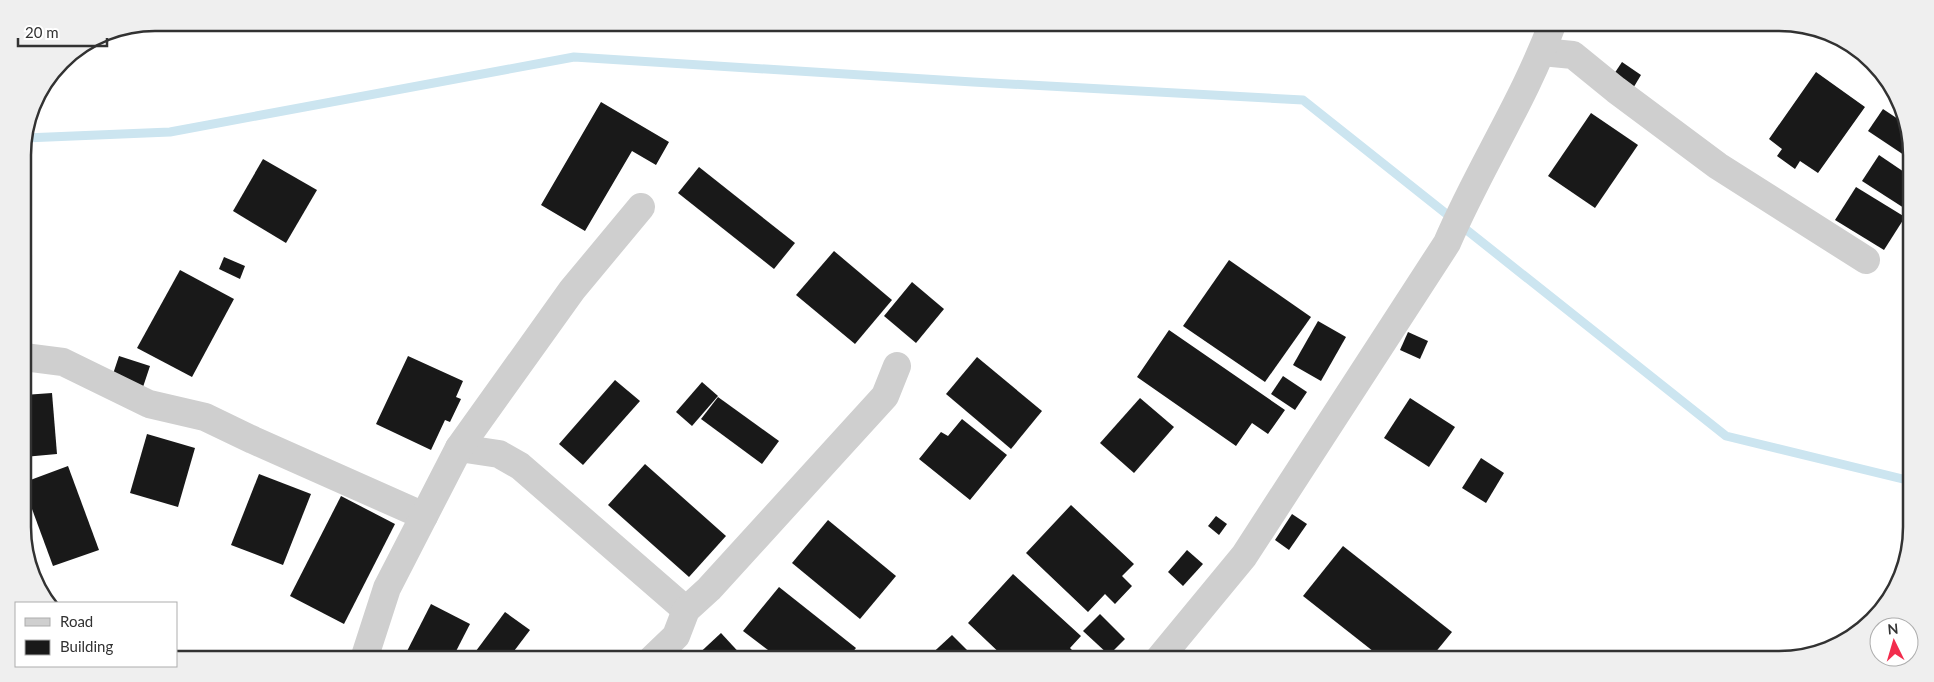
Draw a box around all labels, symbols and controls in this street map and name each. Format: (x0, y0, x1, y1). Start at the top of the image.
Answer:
scale bar (18, 15, 106, 47)
text: 20 m (25, 23, 59, 41)
legend (15, 602, 178, 667)
text: Road (60, 612, 93, 630)
north arrow (1869, 617, 1919, 667)
text: N (1887, 620, 1899, 637)
text: Building (60, 637, 113, 655)

